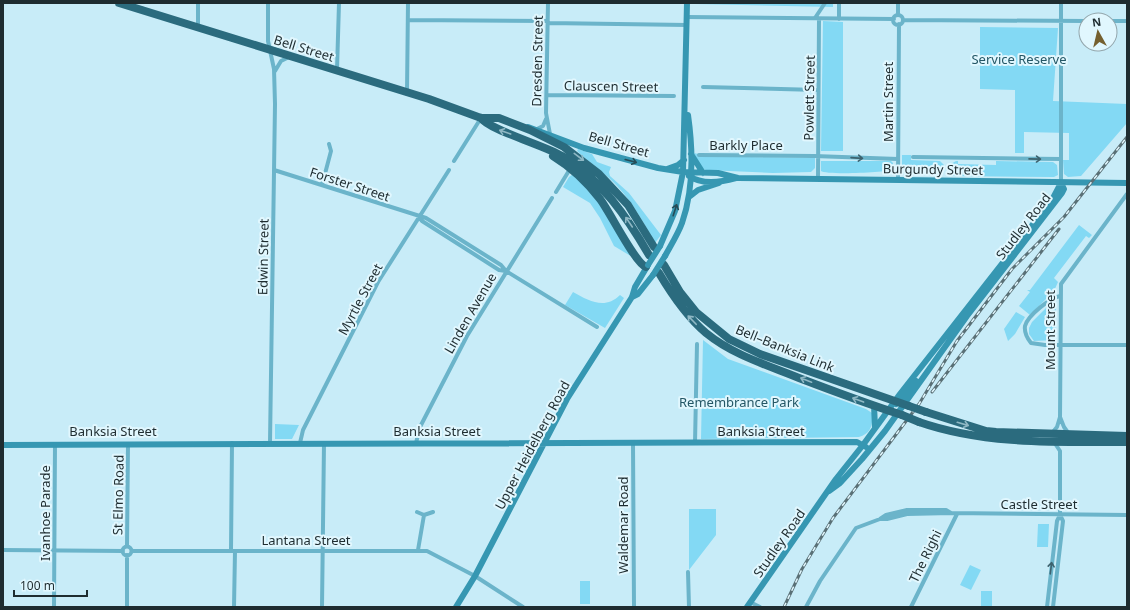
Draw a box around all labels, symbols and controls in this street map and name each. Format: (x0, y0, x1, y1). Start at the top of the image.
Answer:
north arrow (1078, 12, 1118, 52)
text: N (1091, 14, 1102, 30)
street label: Dresden Street (527, 15, 547, 107)
street label: Bell Street (272, 30, 337, 66)
park label: Service Reserve (971, 50, 1067, 68)
street label: Powlett Street (799, 55, 819, 141)
street label: Martin Street (879, 62, 897, 142)
street label: Clauscen Street (564, 76, 659, 96)
one-way arrow (499, 127, 511, 135)
street label: Bell Street (587, 127, 652, 161)
street label: Barkly Place (709, 136, 783, 154)
one-way arrow (573, 153, 584, 162)
one-way arrow (850, 154, 863, 162)
one-way arrow (1028, 155, 1041, 163)
one-way arrow (624, 157, 637, 165)
street label: Burgundy Street (883, 159, 983, 179)
street label: Forster Street (308, 163, 393, 206)
street label: Studley Road (991, 189, 1055, 263)
one-way arrow (671, 204, 679, 216)
one-way arrow (625, 217, 633, 228)
street label: Edwin Street (253, 218, 273, 295)
street label: Myrtle Street (334, 260, 387, 338)
street label: Linden Avenue (440, 269, 500, 357)
street label: Mount Street (1041, 290, 1059, 370)
one-way arrow (688, 315, 697, 325)
street label: Bell–Banksia Link (733, 320, 837, 376)
one-way arrow (800, 376, 812, 384)
street label: Upper Heidelberg Road (490, 377, 574, 513)
park label: Remembrance Park (679, 393, 799, 411)
one-way arrow (853, 395, 865, 403)
one-way arrow (956, 421, 969, 428)
street label: Banksia Street (69, 422, 157, 440)
street label: Banksia Street (393, 422, 481, 440)
street label: Banksia Street (717, 422, 805, 440)
street label: St Elmo Road (108, 455, 128, 535)
street label: Ivanhoe Parade (36, 465, 54, 561)
street label: Waldemar Road (614, 476, 632, 574)
street label: Castle Street (1001, 495, 1078, 513)
street label: Studley Road (749, 505, 809, 581)
street label: The Righi (904, 527, 946, 585)
street label: Lantana Street (261, 531, 351, 549)
one-way arrow (1047, 562, 1055, 575)
scale bar (14, 572, 87, 598)
text: 100 m (20, 577, 55, 594)

